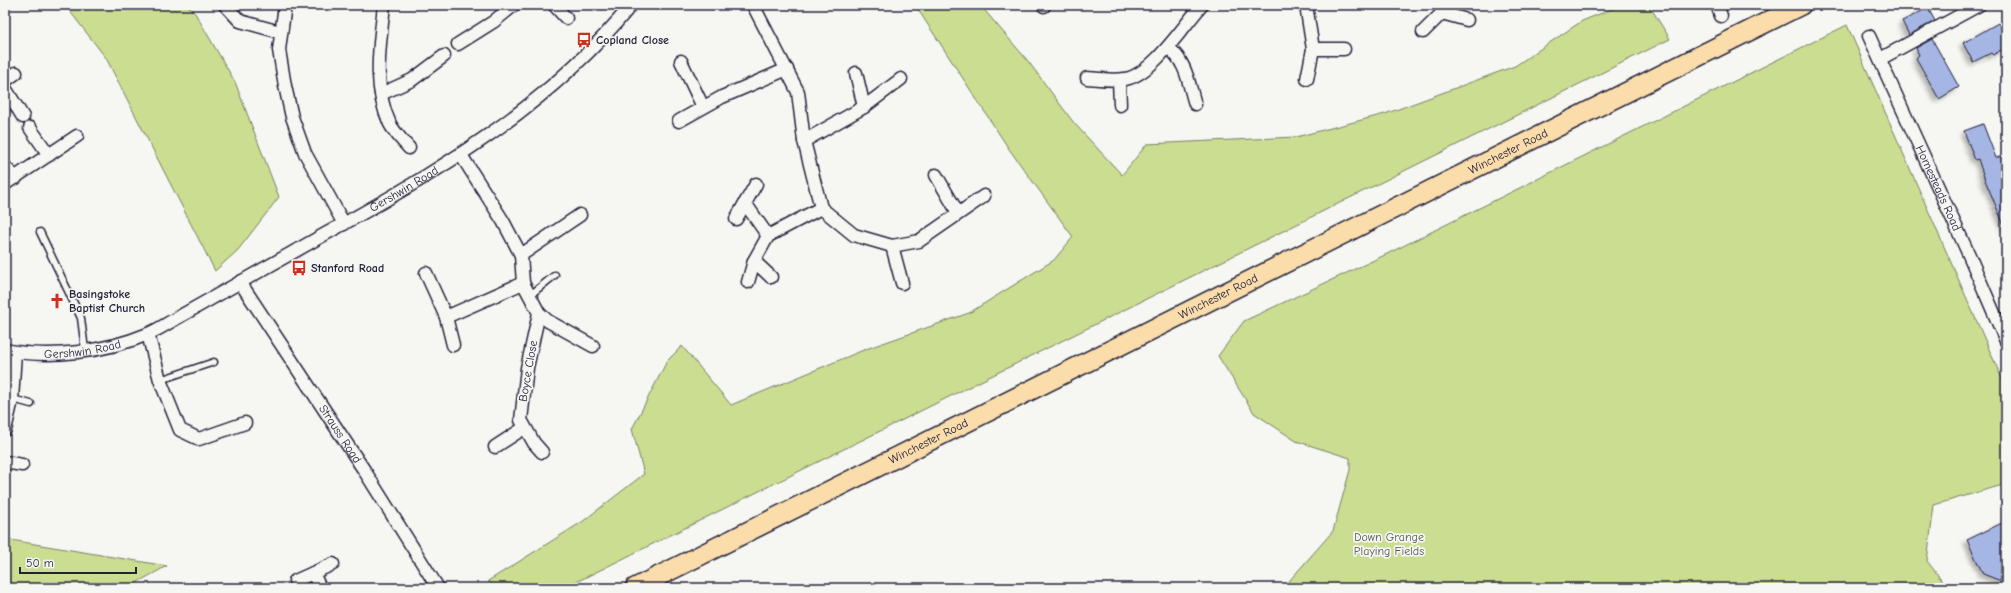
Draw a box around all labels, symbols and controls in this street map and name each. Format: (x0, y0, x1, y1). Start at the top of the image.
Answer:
bus stop icon: Copland Close (575, 31, 593, 49)
place label: Copland Close (596, 33, 669, 47)
street label: Winchester Road (1466, 126, 1550, 177)
street label: Homesteads Road (1913, 143, 1964, 233)
street label: Gershwin Road (367, 163, 441, 215)
bus stop icon: Stanford Road (290, 259, 308, 277)
place label: Stanford Road (311, 261, 384, 275)
street label: Winchester Road (1176, 271, 1260, 322)
place label: Basingstoke Baptist Church (69, 287, 145, 315)
church icon: Basingstoke Baptist Church (48, 292, 66, 310)
street label: Gershwin Road (44, 337, 122, 361)
street label: Boyce Close (516, 339, 540, 403)
street label: Strauss Road (316, 402, 364, 466)
street label: Winchester Road (886, 416, 970, 467)
park label: Down Grange Playing Fields (1354, 530, 1424, 558)
scale bar (20, 549, 136, 575)
text: 50 m (26, 556, 54, 570)

